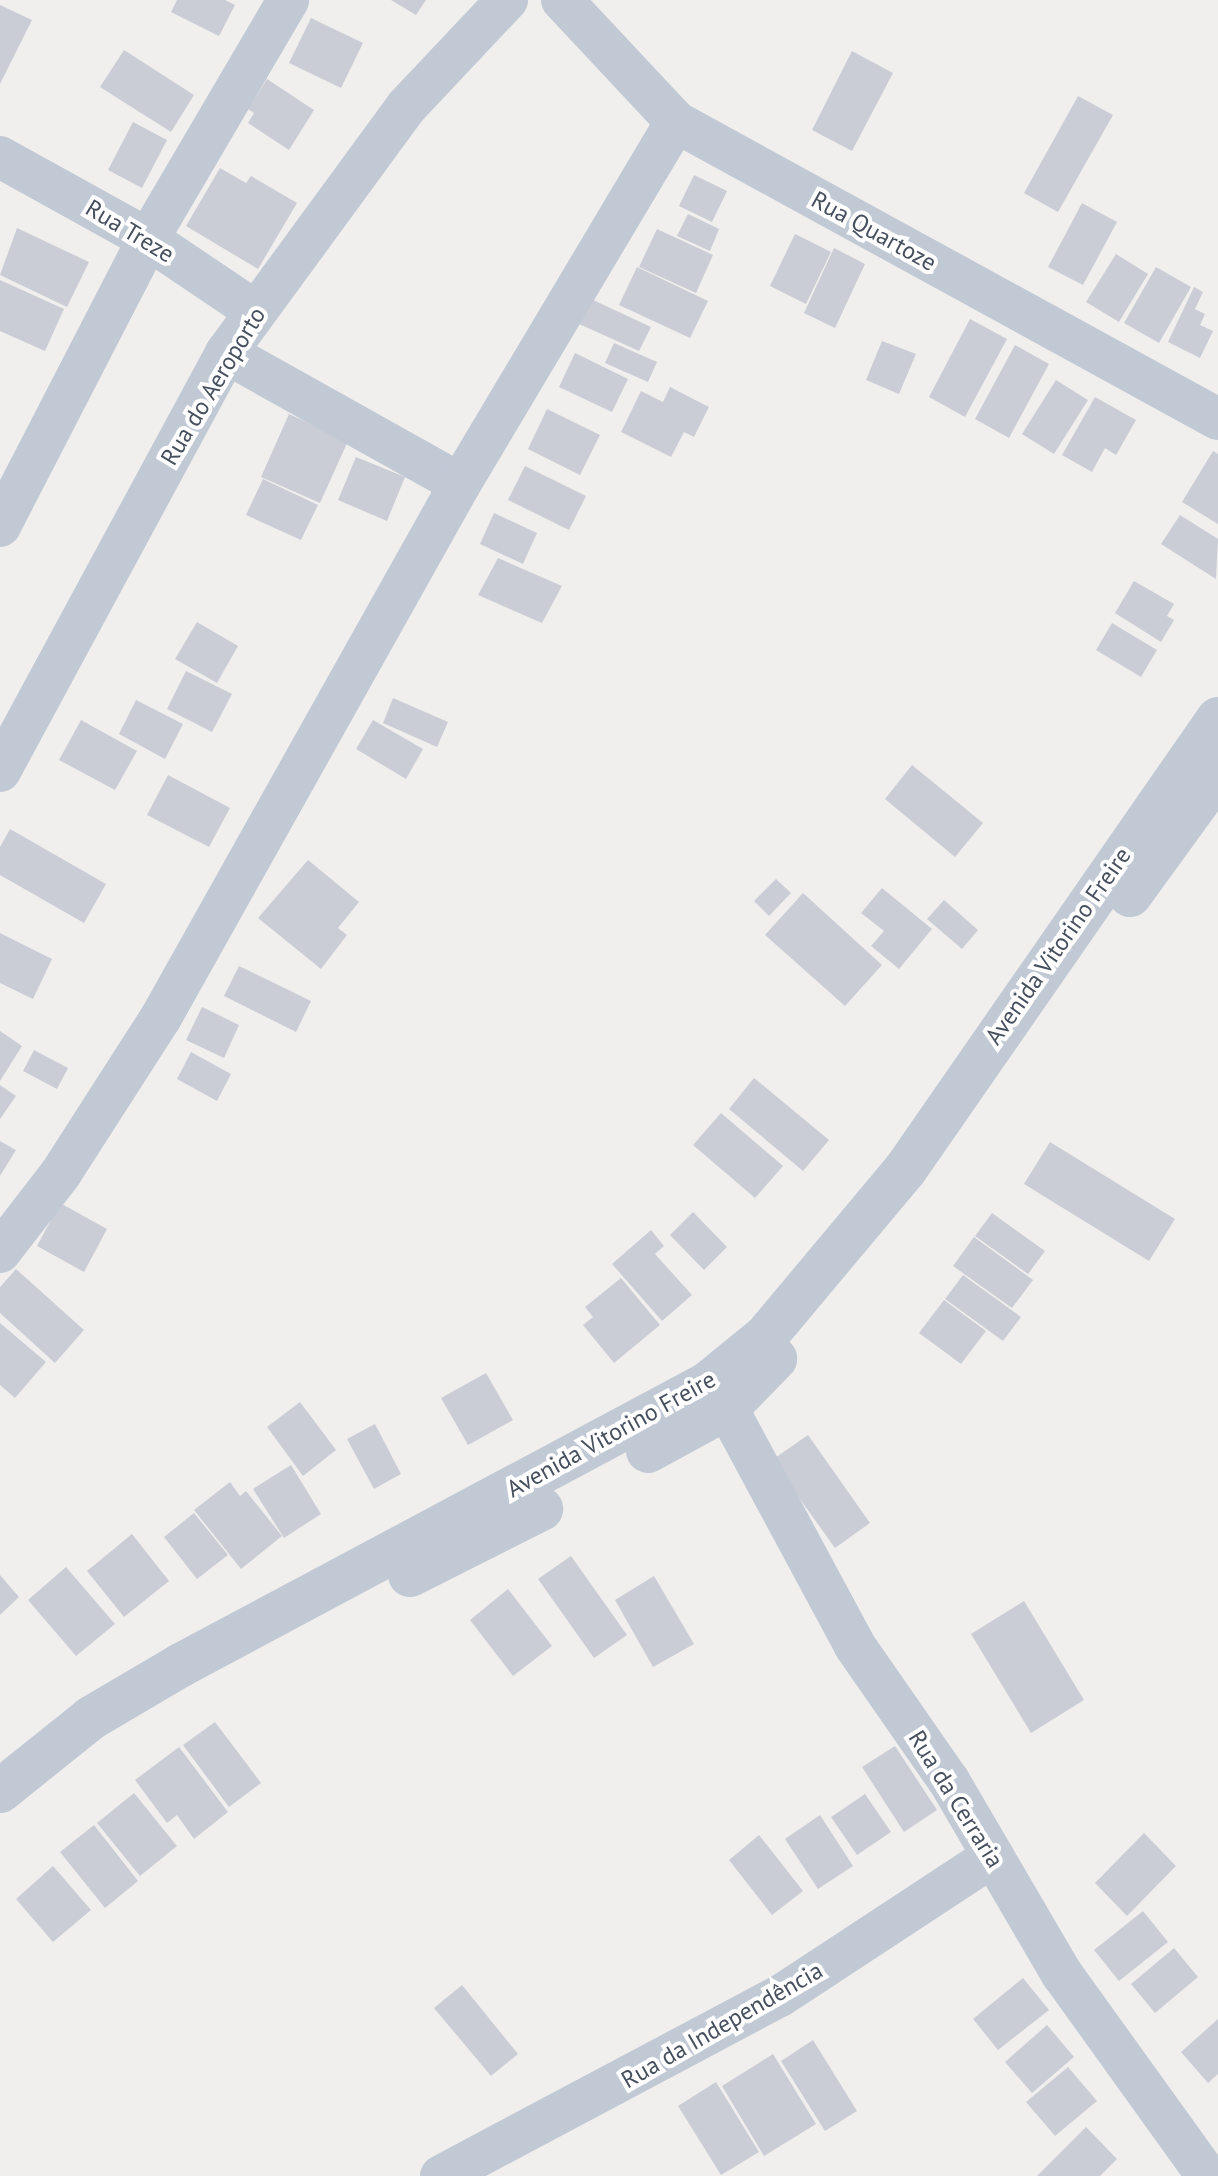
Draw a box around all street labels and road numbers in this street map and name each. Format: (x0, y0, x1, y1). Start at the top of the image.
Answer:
street label: Rua Quartoze (807, 185, 941, 277)
street label: Rua Treze (80, 193, 180, 269)
street label: Rua do Aeroporto (154, 301, 272, 471)
street label: Avenida Vitorino Freire (979, 842, 1137, 1050)
street label: Avenida Vitorino Freire (501, 1364, 721, 1504)
street label: Rua da Cerraria (902, 1725, 1010, 1873)
street label: Rua da Independência (616, 1956, 828, 2094)

